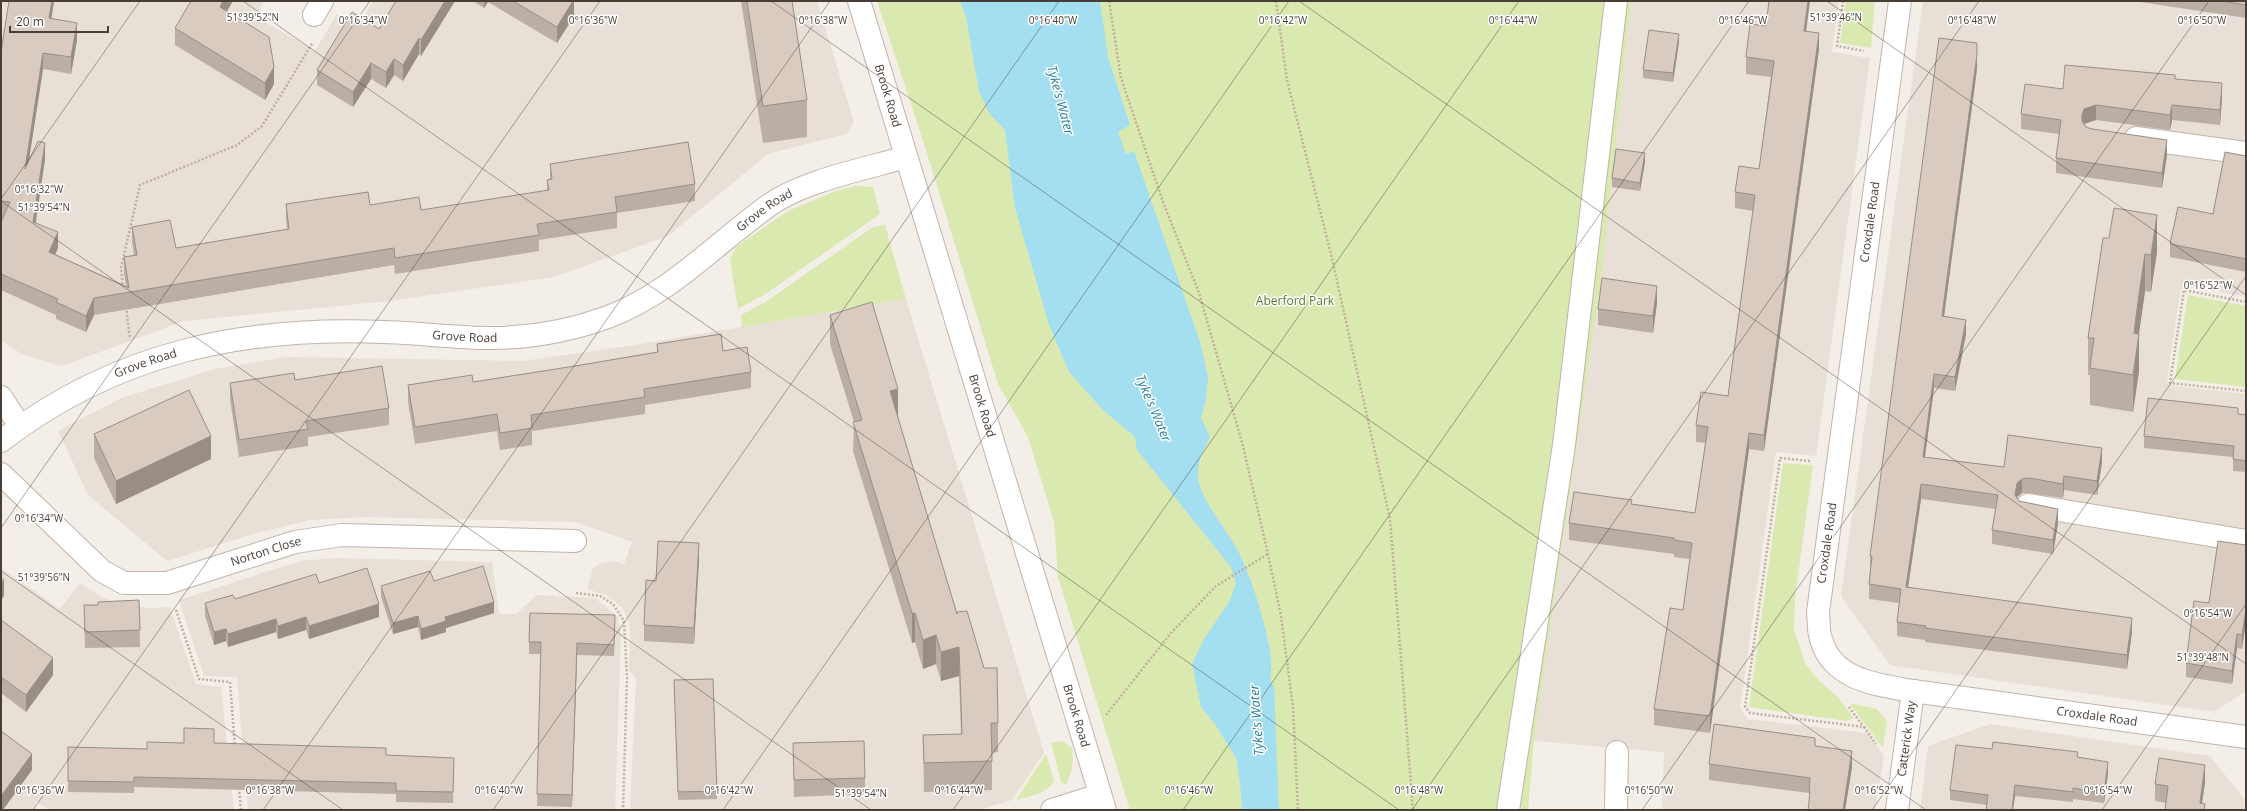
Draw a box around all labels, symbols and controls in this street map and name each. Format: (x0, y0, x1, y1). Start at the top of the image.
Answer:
scale bar (10, 8, 108, 34)
text: 51°39'52"N (227, 10, 279, 24)
text: 51°39'46"N (1810, 10, 1862, 24)
text: 20 m (16, 13, 44, 30)
text: 0°16'34"W (339, 13, 388, 27)
text: 0°16'36"W (569, 13, 618, 27)
text: 0°16'38"W (799, 13, 848, 27)
text: 0°16'40"W (1029, 13, 1078, 27)
text: 0°16'42"W (1259, 13, 1308, 27)
text: 0°16'44"W (1489, 13, 1538, 27)
text: 0°16'46"W (1719, 13, 1768, 27)
text: 0°16'48"W (1948, 13, 1997, 27)
text: 0°16'50"W (2178, 13, 2227, 27)
street label: Brook Road (871, 62, 906, 129)
water label: Tyke's Water (1043, 63, 1079, 138)
street label: Croxdale Road (1855, 180, 1884, 263)
text: 0°16'32"W (15, 182, 64, 196)
street label: Grove Road (732, 184, 795, 235)
text: 51°39'54"N (18, 200, 70, 214)
text: 0°16'52"W (2184, 278, 2233, 292)
park label: Aberford Park (1256, 292, 1335, 309)
street label: Grove Road (432, 326, 497, 346)
street label: Grove Road (111, 344, 179, 382)
street label: Brook Road (965, 372, 1000, 439)
water label: Tyke's Water (1132, 372, 1177, 445)
street label: Croxdale Road (1812, 501, 1841, 584)
text: 0°16'34"W (15, 511, 64, 525)
street label: Norton Close (228, 532, 303, 570)
text: 51°39'56"N (18, 570, 70, 584)
text: 0°16'54"W (2184, 606, 2233, 620)
text: 51°39'48"N (2177, 650, 2229, 664)
street label: Brook Road (1059, 682, 1094, 749)
water label: Tyke's Water (1244, 683, 1267, 756)
street label: Catterick Way (1893, 699, 1920, 778)
street label: Croxdale Road (2055, 702, 2139, 730)
text: 0°16'36"W (16, 783, 65, 797)
text: 0°16'38"W (246, 783, 295, 797)
text: 0°16'40"W (475, 783, 524, 797)
text: 0°16'42"W (705, 783, 754, 797)
text: 0°16'44"W (935, 783, 984, 797)
text: 0°16'46"W (1165, 783, 1214, 797)
text: 0°16'48"W (1395, 783, 1444, 797)
text: 0°16'50"W (1625, 783, 1674, 797)
text: 0°16'52"W (1855, 783, 1904, 797)
text: 0°16'54"W (2084, 783, 2133, 797)
text: 51°39'54"N (835, 786, 887, 800)

